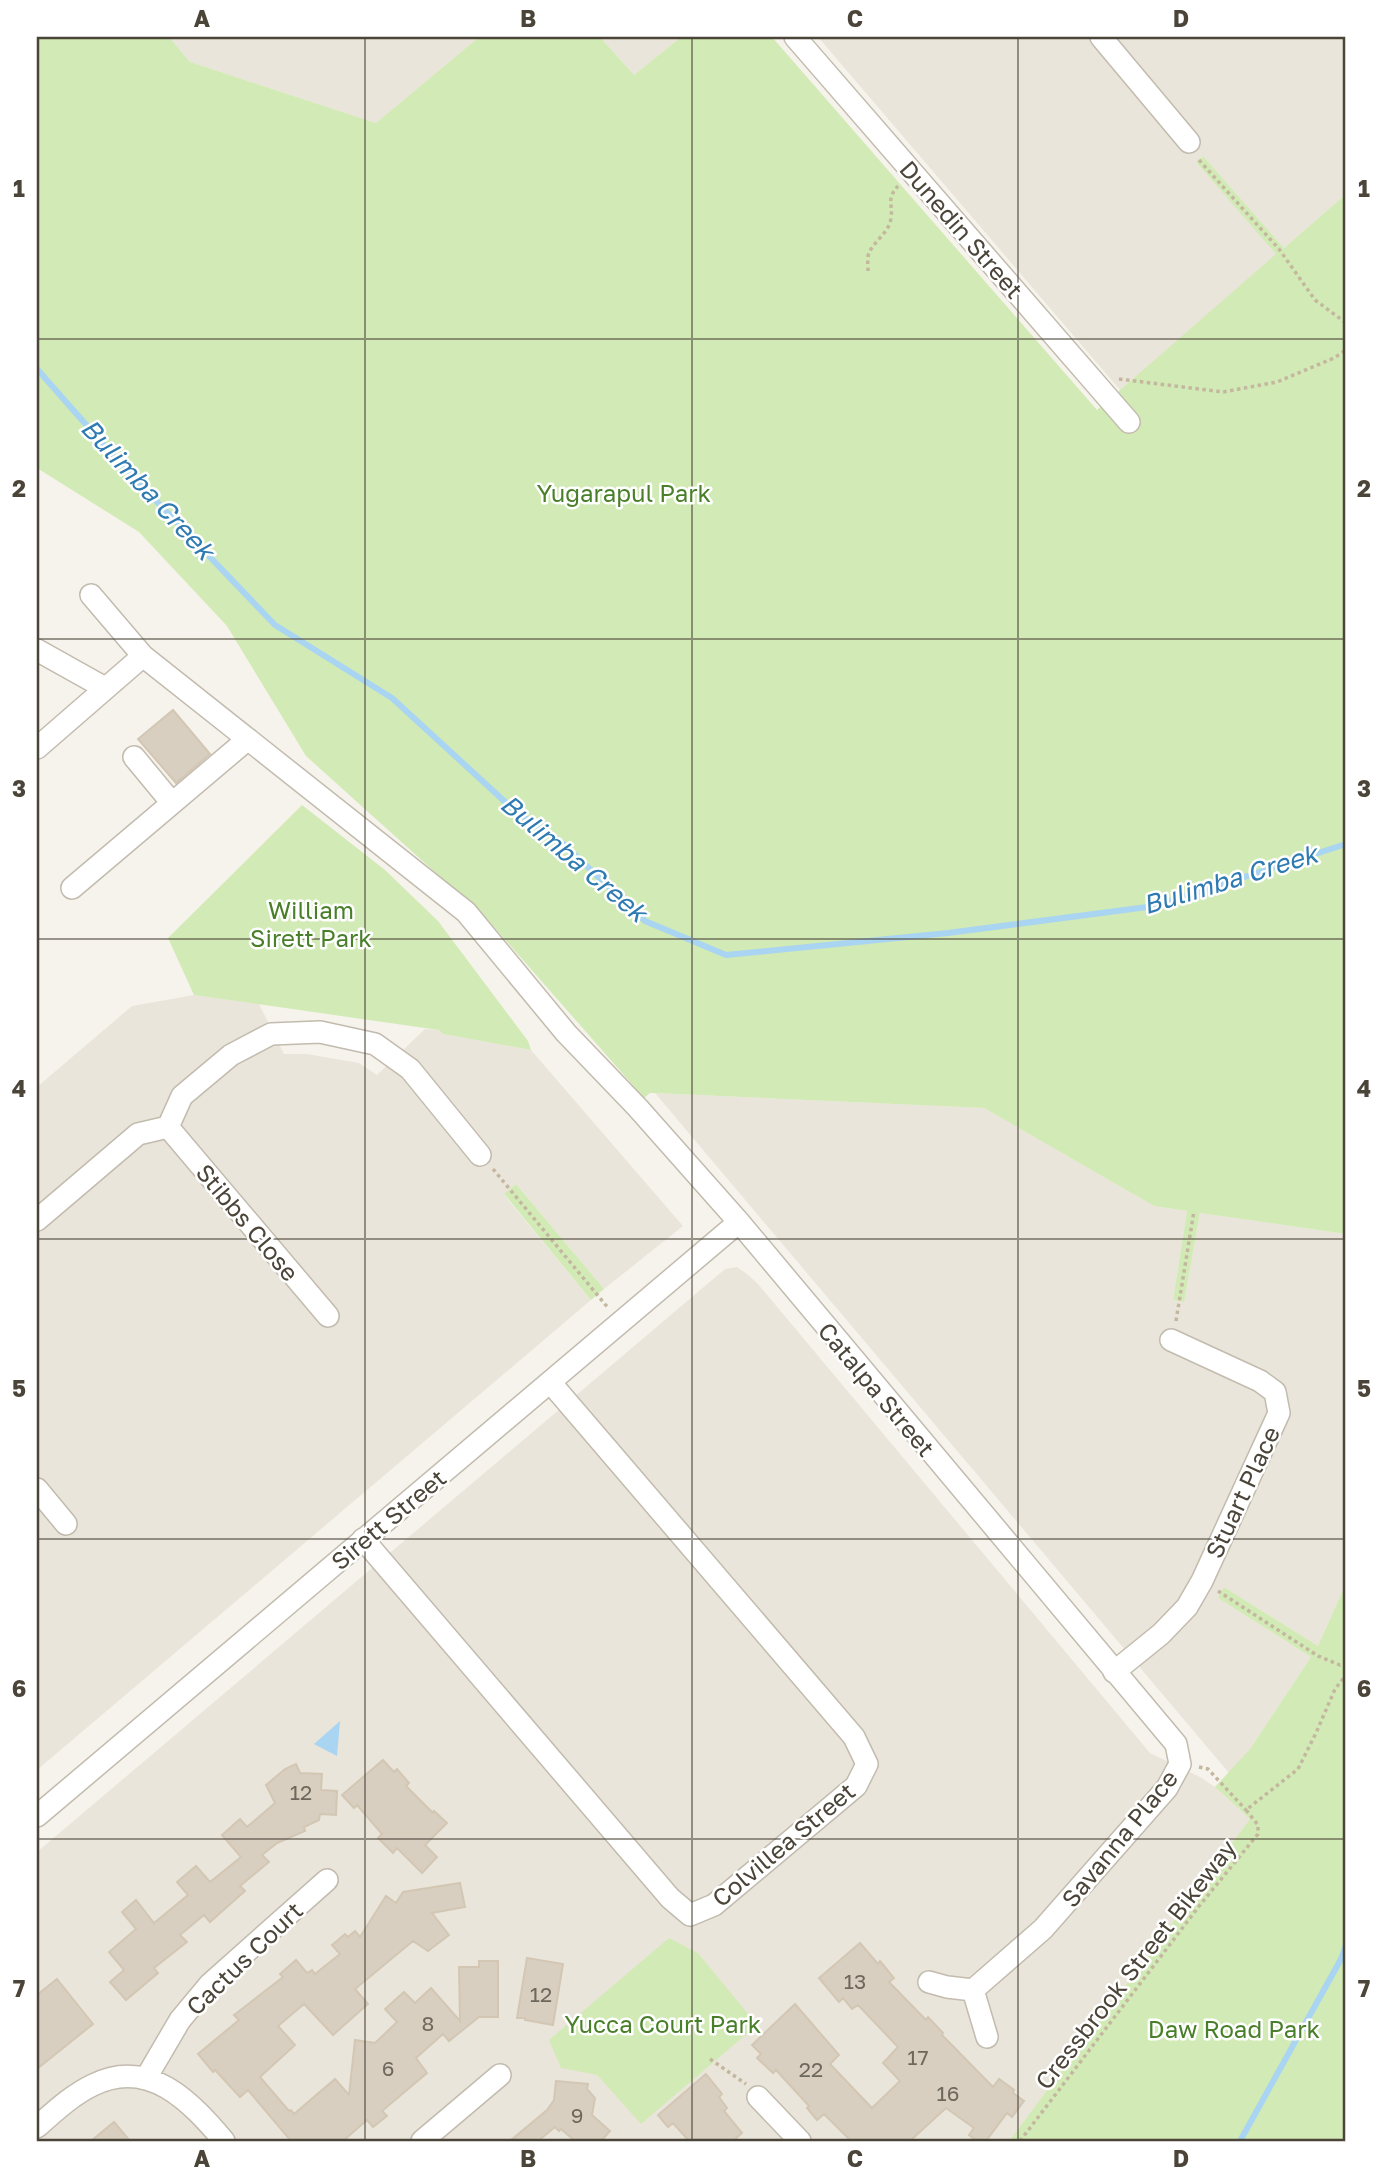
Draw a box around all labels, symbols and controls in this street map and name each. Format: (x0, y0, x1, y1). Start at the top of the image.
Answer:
text: A (194, 4, 211, 32)
text: B (520, 4, 536, 32)
text: C (847, 4, 863, 32)
text: D (1173, 4, 1189, 32)
street label: Dunedin Street (894, 154, 1030, 304)
text: 1 (13, 174, 25, 202)
text: 1 (1358, 174, 1370, 202)
water label: Bulimba Creek (75, 412, 223, 567)
text: 2 (12, 474, 26, 502)
text: 2 (1357, 474, 1371, 502)
park label: Yugarapul Park (537, 478, 711, 507)
text: 3 (12, 774, 26, 802)
text: 3 (1357, 774, 1371, 802)
water label: Bulimba Creek (495, 788, 655, 930)
water label: Bulimba Creek (1139, 837, 1323, 920)
park label: William Sirett Park (250, 895, 372, 952)
text: 4 (12, 1074, 26, 1102)
text: 4 (1357, 1074, 1371, 1102)
street label: Stibbs Close (191, 1158, 305, 1286)
street label: Catalpa Street (813, 1316, 941, 1462)
text: 5 (12, 1374, 26, 1402)
text: 5 (1357, 1374, 1371, 1402)
street label: Stuart Place (1199, 1422, 1285, 1562)
street label: Sirett Street (325, 1463, 451, 1575)
text: 6 (12, 1674, 26, 1702)
text: 6 (1357, 1674, 1371, 1702)
street label: Savanna Place (1055, 1764, 1183, 1912)
street label: Colvillea Street (706, 1776, 860, 1912)
house number: 12 (290, 1779, 312, 1805)
street label: Cressbrook Street Bikeway (1029, 1833, 1241, 2095)
street label: Cactus Court (180, 1895, 308, 2021)
house number: 13 (844, 1968, 866, 1994)
text: 7 (13, 1974, 25, 2002)
text: 7 (1358, 1974, 1370, 2002)
house number: 12 (530, 1981, 552, 2007)
park label: Yucca Court Park (565, 2009, 761, 2038)
house number: 8 (422, 2010, 434, 2036)
park label: Daw Road Park (1148, 2014, 1320, 2043)
house number: 17 (907, 2044, 929, 2070)
house number: 6 (382, 2055, 394, 2081)
house number: 22 (799, 2056, 823, 2082)
house number: 16 (937, 2080, 959, 2106)
house number: 9 (571, 2102, 583, 2128)
text: A (194, 2144, 211, 2172)
text: B (520, 2144, 536, 2172)
text: C (847, 2144, 863, 2172)
text: D (1173, 2144, 1189, 2172)

